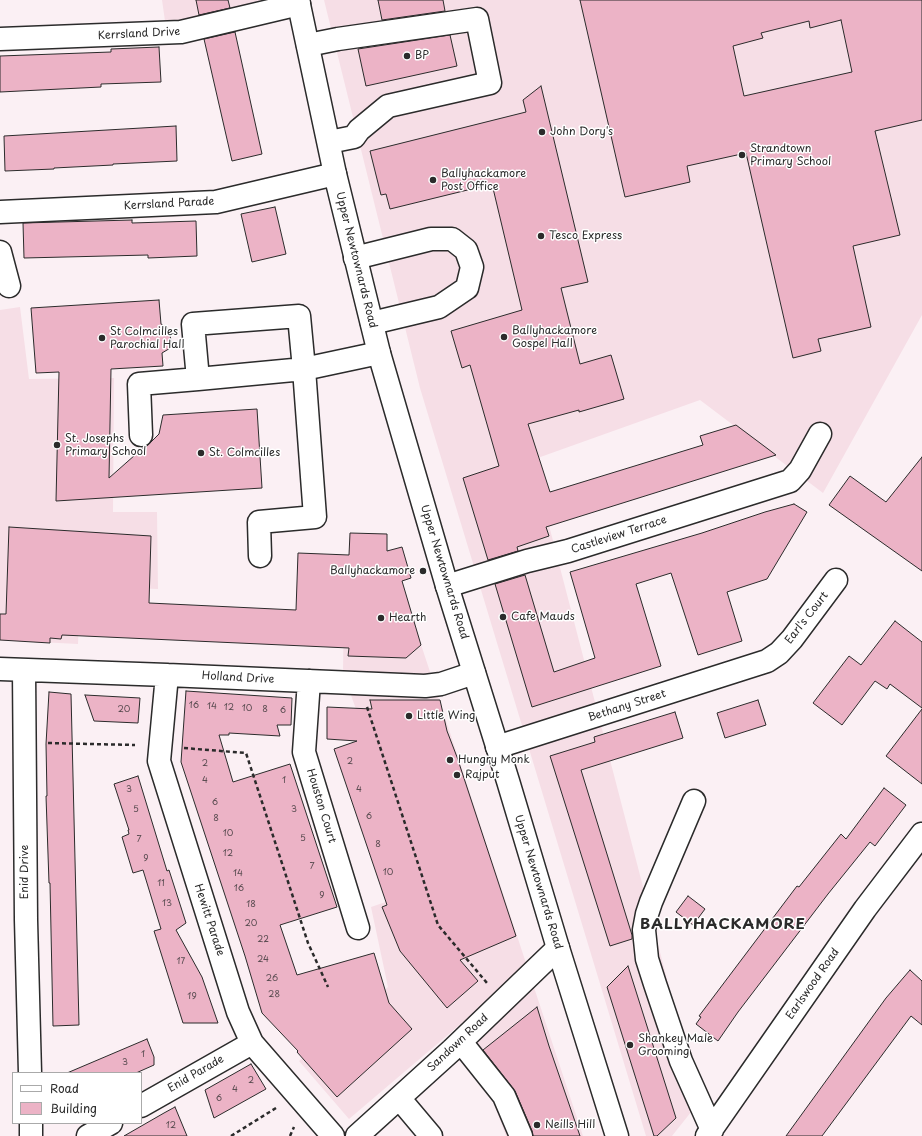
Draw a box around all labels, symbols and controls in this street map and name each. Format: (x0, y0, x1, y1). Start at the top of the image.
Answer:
street label: Kerrsland Drive (98, 25, 180, 43)
place label: BP (415, 49, 429, 63)
marker: BP (402, 51, 412, 61)
place label: John Dory's (550, 125, 613, 139)
marker: John Dory's (537, 127, 547, 137)
place label: Strandtown Primary School (750, 142, 831, 168)
marker: Strandtown Primary School (737, 150, 747, 160)
place label: Ballyhackamore Post Office (441, 167, 526, 193)
marker: Ballyhackamore Post Office (428, 175, 438, 185)
street label: Upper Newtownards Road (333, 191, 379, 329)
street label: Kerrsland Parade (124, 195, 214, 213)
place label: Tesco Express (549, 229, 622, 243)
marker: Tesco Express (536, 231, 546, 241)
place label: Ballyhackamore Gospel Hall (512, 324, 597, 350)
place label: St Colmcilles Parochial Hall (110, 325, 184, 351)
marker: Ballyhackamore Gospel Hall (499, 332, 509, 342)
marker: St Colmcilles Parochial Hall (97, 333, 107, 343)
place label: St. Josephs Primary School (65, 432, 146, 458)
marker: St. Josephs Primary School (52, 440, 62, 450)
place label: St. Colmcilles (209, 446, 280, 460)
marker: St. Colmcilles (196, 448, 206, 458)
street label: Upper Newtownards Road (417, 503, 471, 641)
street label: Castleview Terrace (570, 513, 668, 557)
place label: Ballyhackamore (330, 564, 415, 578)
marker: Ballyhackamore (418, 566, 428, 576)
street label: Earl's Court (783, 589, 831, 647)
place label: Cafe Mauds (511, 610, 575, 624)
place label: Hearth (389, 611, 427, 625)
marker: Cafe Mauds (498, 612, 508, 622)
marker: Hearth (376, 613, 386, 623)
street label: Holland Drive (201, 670, 275, 686)
street label: Bethany Street (586, 687, 668, 725)
house number: 16 (189, 701, 199, 711)
house number: 14 (207, 702, 217, 712)
house number: 12 (224, 703, 234, 713)
house number: 10 (242, 704, 252, 714)
house number: 20 (118, 705, 130, 715)
house number: 8 (262, 705, 268, 715)
house number: 6 (280, 706, 286, 716)
place label: Little Wing (417, 709, 475, 723)
marker: Little Wing (404, 711, 414, 721)
place label: Hungry Monk (458, 753, 530, 767)
marker: Hungry Monk (445, 755, 455, 765)
house number: 2 (347, 757, 353, 767)
house number: 2 (202, 759, 208, 769)
street label: Houston Court (303, 767, 339, 845)
place label: Rajput (465, 768, 499, 782)
marker: Rajput (452, 770, 462, 780)
house number: 4 (202, 776, 208, 786)
house number: 1 (282, 776, 286, 786)
house number: 3 (126, 785, 132, 795)
house number: 4 (356, 785, 362, 795)
house number: 6 (212, 798, 218, 808)
house number: 5 (133, 805, 139, 815)
house number: 3 (291, 805, 297, 815)
house number: 6 (366, 812, 372, 822)
street label: Upper Newtownards Road (511, 813, 565, 951)
house number: 8 (213, 814, 219, 824)
house number: 10 (223, 829, 233, 839)
house number: 5 (300, 834, 306, 844)
house number: 7 (136, 835, 142, 845)
house number: 8 (375, 840, 381, 850)
street label: Enid Drive (18, 845, 32, 899)
house number: 12 (223, 849, 233, 859)
house number: 9 (143, 854, 149, 864)
house number: 7 (309, 862, 315, 872)
house number: 10 (383, 868, 393, 878)
house number: 14 (233, 869, 243, 879)
house number: 11 (157, 879, 165, 889)
street label: Hewitt Parade (191, 882, 227, 958)
house number: 16 (234, 884, 244, 894)
house number: 9 (319, 891, 325, 901)
house number: 13 (162, 899, 172, 909)
house number: 18 (246, 900, 256, 910)
district label: BALLYHACKAMORE (640, 916, 806, 934)
house number: 20 (245, 919, 257, 929)
house number: 22 (257, 935, 269, 945)
street label: Earlswood Road (784, 946, 842, 1022)
house number: 24 (257, 955, 269, 965)
house number: 17 (177, 957, 185, 967)
house number: 26 (266, 974, 278, 984)
house number: 28 (268, 990, 280, 1000)
house number: 19 (187, 992, 197, 1002)
street label: Sandown Road (425, 1011, 491, 1075)
place label: Shankey Male Grooming (638, 1032, 713, 1058)
marker: Shankey Male Grooming (625, 1040, 635, 1050)
house number: 1 (141, 1050, 145, 1060)
street label: Enid Parade (166, 1053, 226, 1095)
house number: 3 (122, 1058, 128, 1068)
legend (12, 1072, 142, 1124)
house number: 2 (248, 1076, 254, 1086)
text: Road (50, 1079, 79, 1097)
house number: 4 (232, 1085, 238, 1095)
house number: 6 (216, 1094, 222, 1104)
text: Building (50, 1099, 97, 1117)
place label: Neills Hill (545, 1118, 595, 1132)
marker: Neills Hill (532, 1120, 542, 1130)
house number: 12 (166, 1121, 176, 1131)

